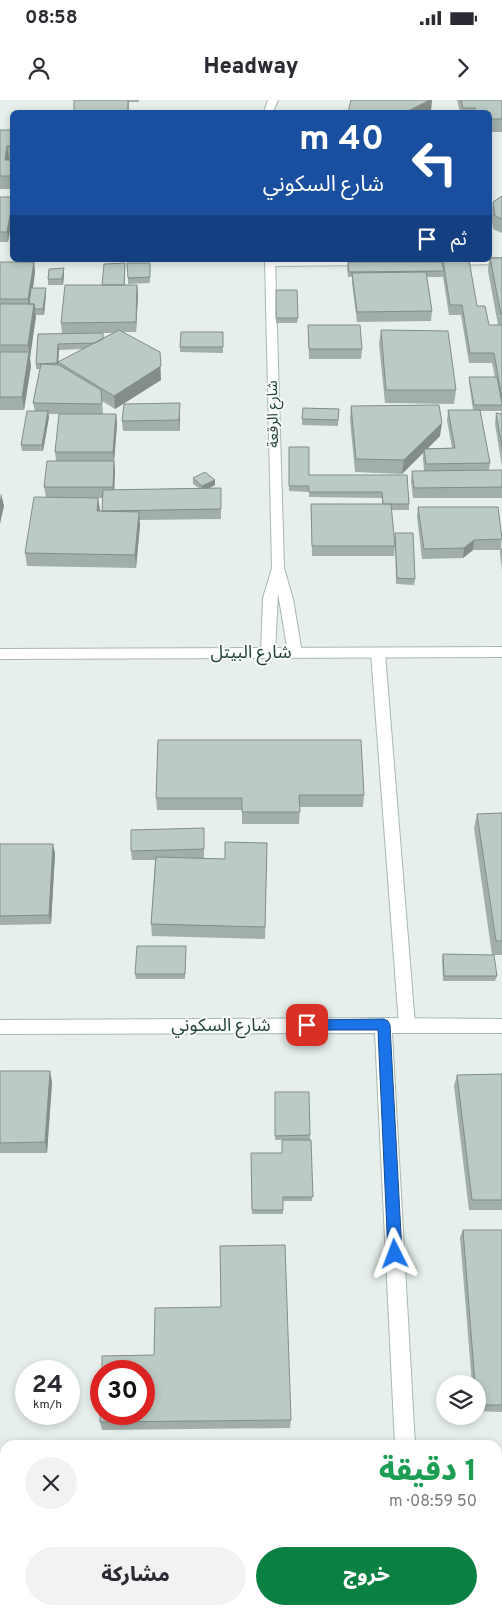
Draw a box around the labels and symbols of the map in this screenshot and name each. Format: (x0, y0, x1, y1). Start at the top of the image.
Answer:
street label: شارع الرقعة (264, 380, 285, 448)
street label: شارع البيتل (210, 642, 292, 666)
pin (286, 1004, 328, 1046)
street label: شارع السكوني (171, 1015, 271, 1039)
position arrow (368, 1227, 420, 1279)
speed limit sign: 30 (90, 1360, 155, 1425)

